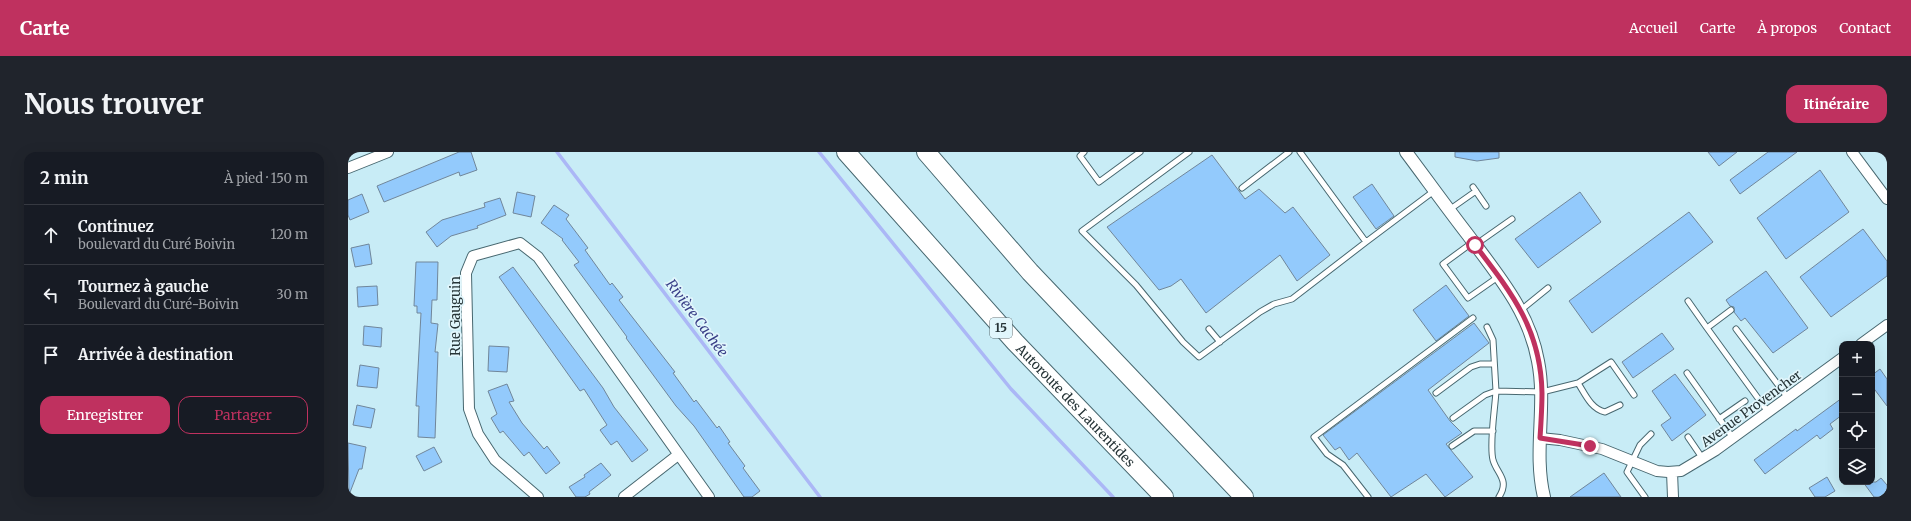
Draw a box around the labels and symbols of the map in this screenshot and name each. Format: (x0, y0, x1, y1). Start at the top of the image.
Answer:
route start (1466, 236, 1484, 254)
street label: Rue Gauguin (447, 276, 464, 356)
water label: Rivière Cachée (662, 276, 732, 360)
road number: 15 (990, 318, 1012, 338)
street label: Autoroute des Laurentides (1012, 340, 1138, 471)
street label: Avenue Provencher (1697, 366, 1805, 451)
route end (1581, 437, 1599, 455)

